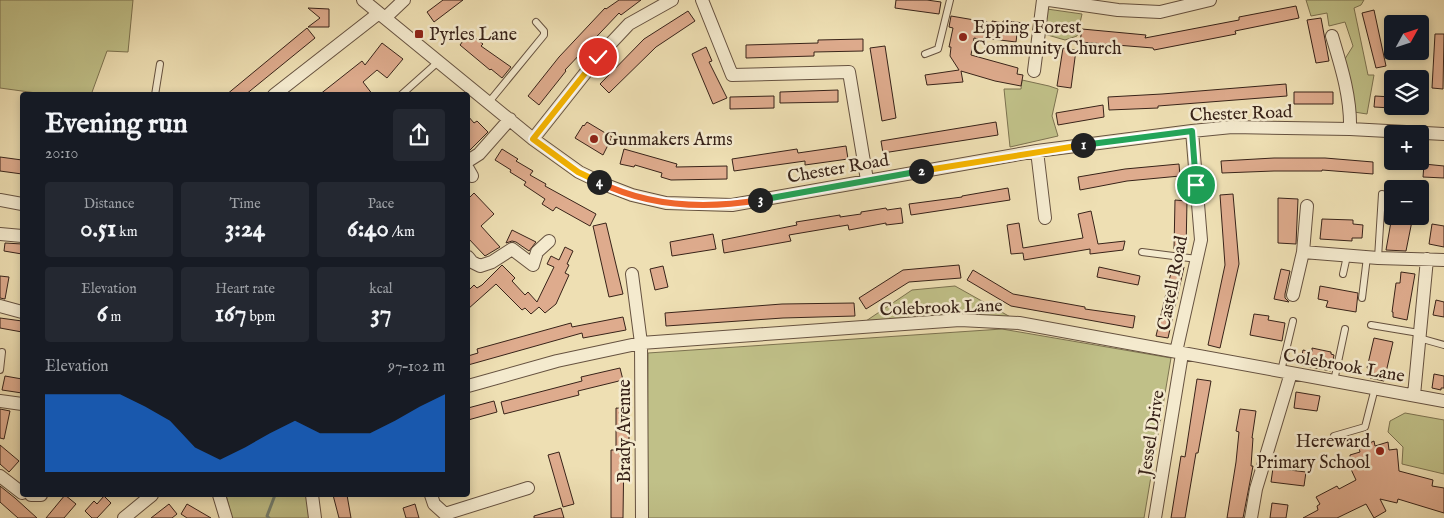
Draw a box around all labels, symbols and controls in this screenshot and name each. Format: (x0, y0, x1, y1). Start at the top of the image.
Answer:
north arrow (1384, 15, 1429, 60)
map controls (1384, 15, 1429, 225)
place label: Epping Forest Community Church (973, 17, 1122, 61)
place label: Pyrles Lane (429, 24, 517, 47)
marker: Pyrles Lane (413, 28, 425, 40)
marker: Epping Forest Community Church (957, 31, 969, 43)
pin (577, 36, 619, 78)
icon: check (584, 43, 612, 71)
button: layers (1384, 70, 1429, 115)
street label: Chester Road (1189, 101, 1293, 128)
text: Evening run (45, 107, 188, 142)
button: share (393, 109, 445, 161)
button: + (1384, 125, 1429, 170)
place label: Gunmakers Arms (604, 129, 733, 152)
pin: 1 (1070, 132, 1096, 158)
marker: Gunmakers Arms (588, 133, 600, 145)
text: 1 (1081, 136, 1086, 154)
text: 20:10 (45, 144, 78, 164)
street label: Chester Road (786, 149, 891, 190)
pin: 2 (908, 158, 934, 184)
text: 2 (918, 162, 925, 180)
pin (1175, 164, 1217, 206)
pin: 4 (586, 170, 612, 194)
icon: arrive (1182, 171, 1210, 199)
text: 4 (596, 173, 603, 191)
button: − (1384, 180, 1429, 225)
pin: 3 (748, 188, 772, 212)
text: 3 (758, 191, 763, 209)
text: Distance (84, 195, 134, 213)
text: Time (229, 195, 261, 213)
text: Pace (368, 195, 394, 213)
text: 0.51 (80, 213, 116, 245)
text: 3:24 (225, 213, 265, 245)
text: 6:40 (347, 213, 389, 245)
text: km (116, 223, 138, 241)
text: /km (389, 223, 415, 241)
street label: Castell Road (1153, 234, 1194, 333)
text: Elevation (81, 280, 137, 298)
text: Heart rate (215, 280, 275, 298)
text: kcal (369, 280, 393, 298)
street label: Colebrook Lane (879, 295, 1003, 322)
text: 6 (97, 298, 107, 330)
text: 167 (215, 298, 246, 330)
text: 37 (370, 298, 392, 330)
text: m (107, 308, 121, 326)
text: bpm (246, 308, 275, 326)
street label: Colebrook Lane (1281, 344, 1406, 388)
text: Elevation (45, 357, 108, 377)
text: 97–102 m (388, 357, 445, 377)
street label: Brady Avenue (614, 379, 637, 483)
street label: Jessel Drive (1134, 389, 1171, 480)
place label: Hereward Primary School (1256, 431, 1370, 475)
marker: Hereward Primary School (1374, 445, 1386, 457)

